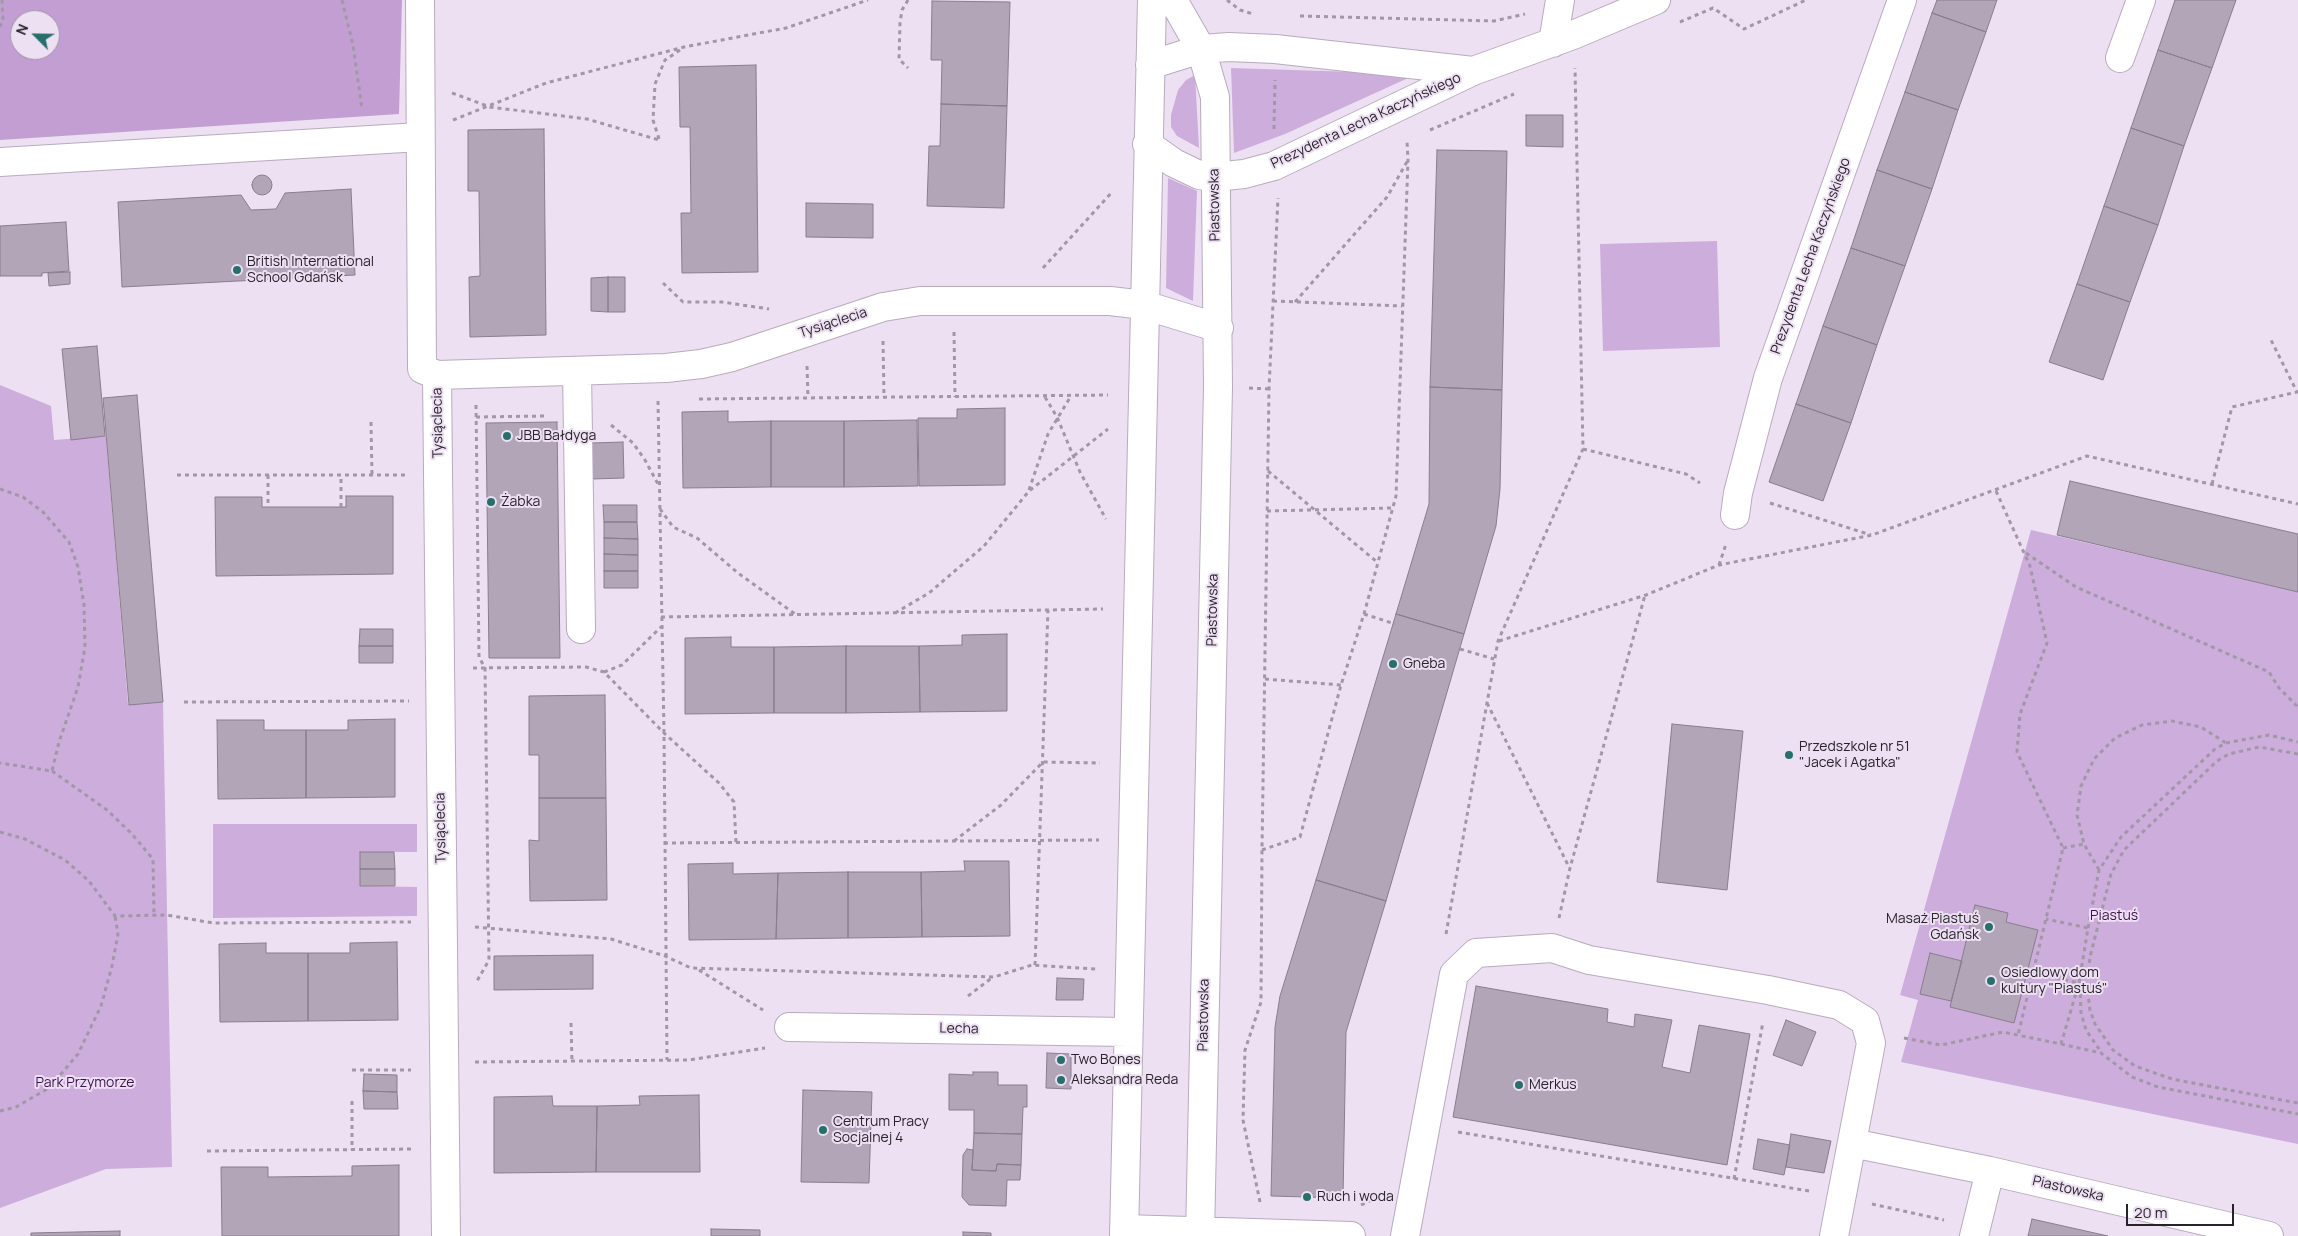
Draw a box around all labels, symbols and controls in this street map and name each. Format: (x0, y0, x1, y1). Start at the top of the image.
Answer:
north arrow (10, 10, 60, 60)
text: N (11, 21, 32, 38)
street label: Prezydenta Lecha Kaczyńskiego (1268, 70, 1464, 172)
street label: Prezydenta Lecha Kaczyńskiego (1768, 156, 1854, 356)
street label: Piastowska (1206, 169, 1224, 241)
place label: British International School Gdańsk (247, 254, 374, 286)
marker: British International School Gdańsk (231, 264, 243, 276)
street label: Tysiąclecia (797, 304, 869, 342)
street label: Tysiąclecia (429, 387, 447, 459)
place label: JBB Bałdyga (517, 428, 596, 444)
marker: JBB Bałdyga (501, 430, 513, 442)
place label: Żabka (501, 494, 540, 510)
marker: Żabka (485, 496, 497, 508)
street label: Piastowska (1204, 574, 1222, 646)
place label: Gneba (1403, 656, 1445, 672)
marker: Gneba (1387, 658, 1399, 670)
place label: Przedszkole nr 51 "Jacek i Agatka" (1799, 739, 1910, 772)
marker: Przedszkole nr 51 "Jacek i Agatka" (1783, 749, 1795, 761)
street label: Tysiąclecia (432, 792, 450, 864)
park label: Piastuś (2090, 908, 2138, 924)
place label: Masaż Piastuś Gdańsk (1886, 911, 1979, 944)
marker: Masaż Piastuś Gdańsk (1983, 921, 1995, 933)
place label: Osiedlowy dom kultury "Piastuś" (2001, 965, 2107, 998)
marker: Osiedlowy dom kultury "Piastuś" (1985, 975, 1997, 987)
street label: Piastowska (1195, 979, 1213, 1051)
street label: Lecha (939, 1020, 979, 1038)
place label: Two Bones (1071, 1052, 1141, 1068)
marker: Two Bones (1055, 1054, 1067, 1066)
place label: Aleksandra Reda (1071, 1072, 1178, 1088)
marker: Aleksandra Reda (1055, 1074, 1067, 1086)
park label: Park Przymorze (36, 1075, 134, 1091)
place label: Merkus (1529, 1077, 1577, 1093)
marker: Merkus (1513, 1079, 1525, 1091)
place label: Centrum Pracy Socjalnej 4 (833, 1114, 929, 1146)
marker: Centrum Pracy Socjalnej 4 (817, 1124, 829, 1136)
street label: Piastowska (2031, 1173, 2105, 1205)
place label: Ruch i woda (1317, 1189, 1394, 1205)
marker: Ruch i woda (1301, 1191, 1313, 1203)
scale bar (2128, 1194, 2236, 1226)
text: 20 m (2134, 1202, 2167, 1223)

